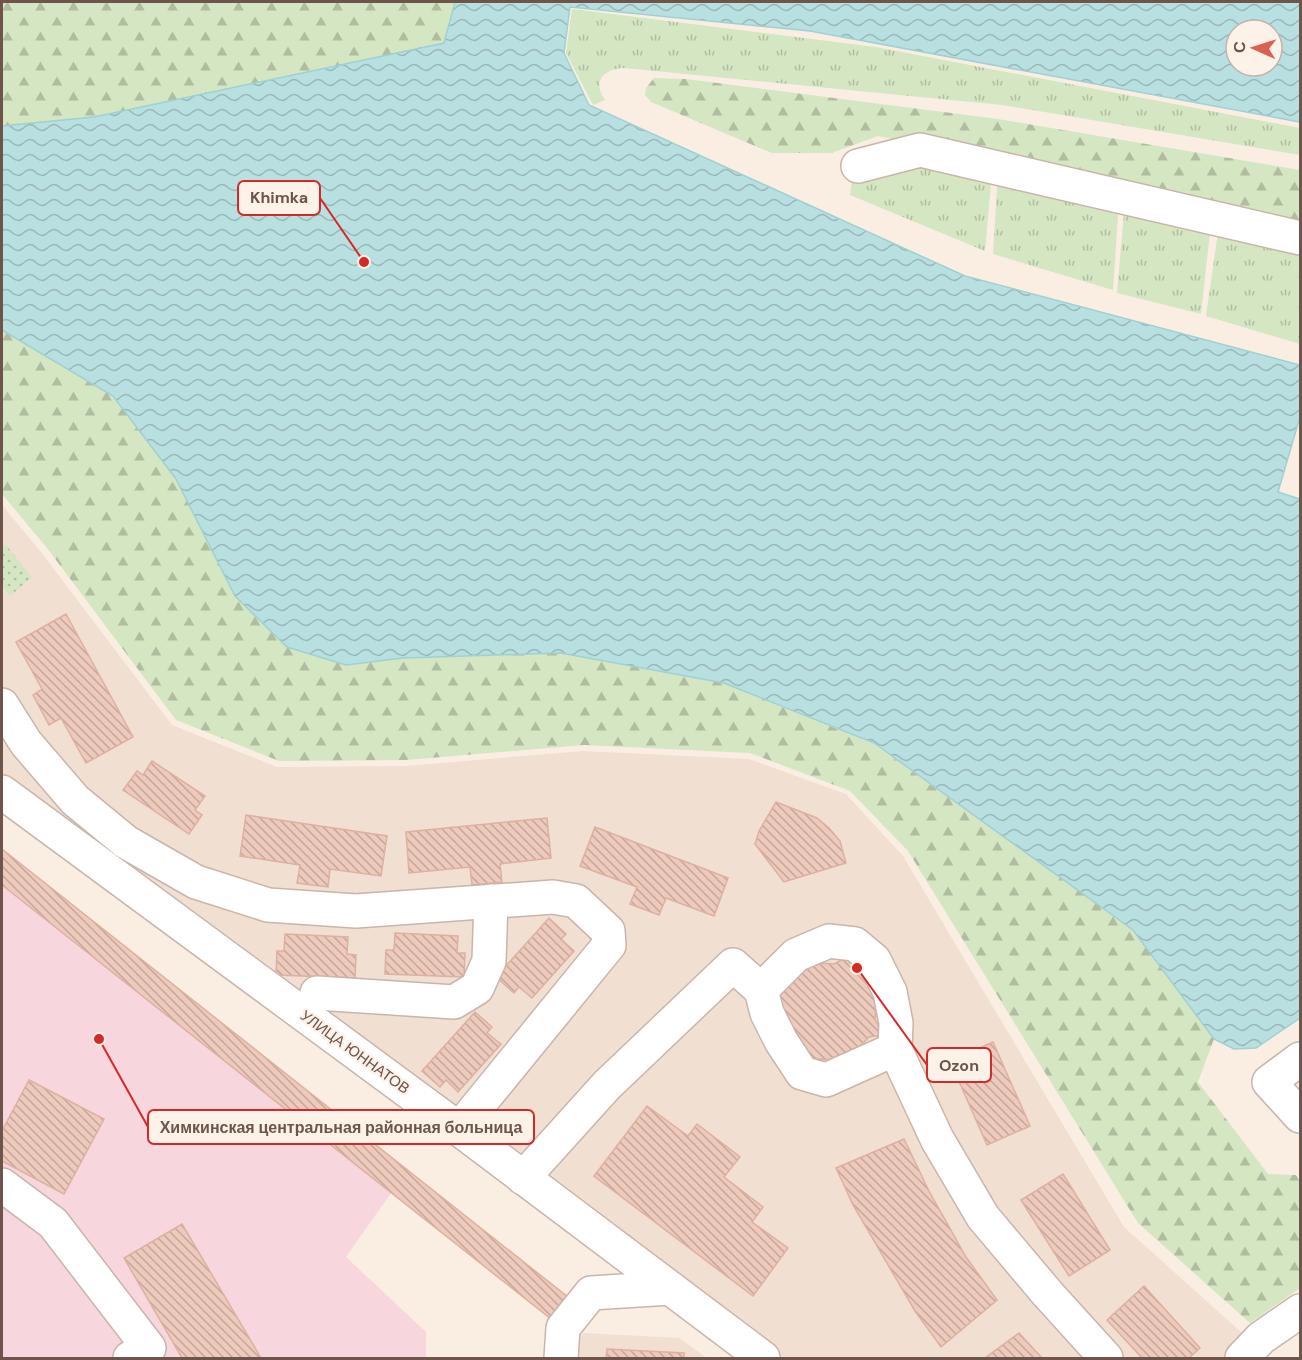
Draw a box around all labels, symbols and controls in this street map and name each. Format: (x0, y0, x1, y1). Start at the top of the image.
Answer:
north arrow (1224, 18, 1284, 78)
text: С (1229, 40, 1250, 54)
callout: Khimka (238, 181, 320, 215)
text: Khimka (250, 187, 308, 208)
street label: УЛИЦА ЮННАТОВ (296, 1006, 414, 1098)
callout: Ozon (927, 1048, 991, 1082)
text: Ozon (939, 1055, 979, 1076)
callout: Химкинская центральная районная больница (148, 1110, 534, 1144)
text: Химкинская центральная районная больница (160, 1117, 522, 1138)

